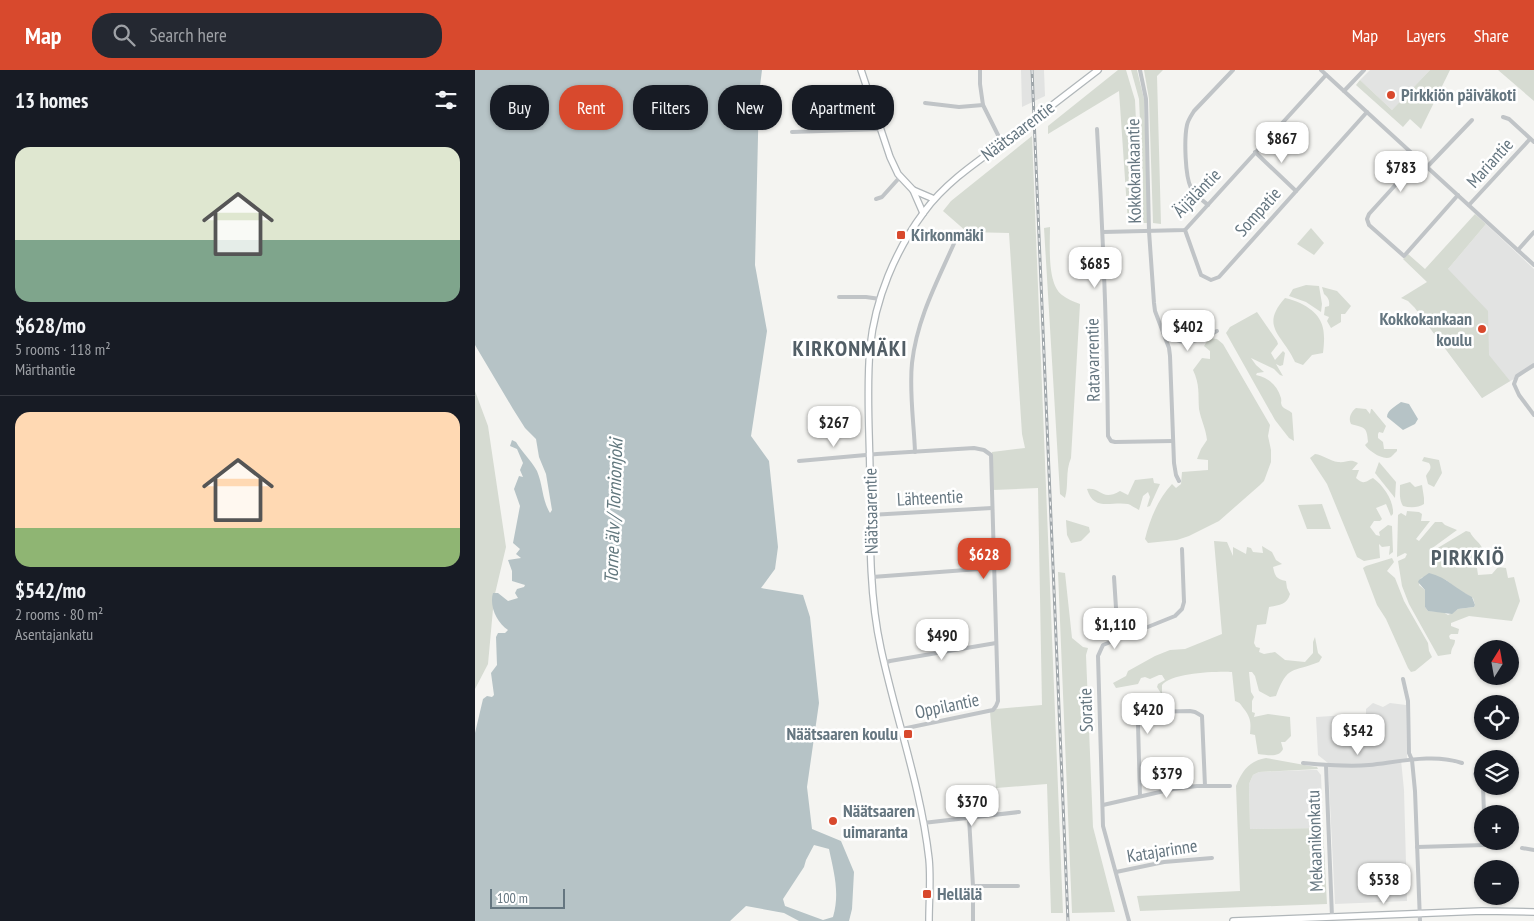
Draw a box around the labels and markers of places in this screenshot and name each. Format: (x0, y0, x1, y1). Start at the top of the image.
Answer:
place label: Pirkkiön päiväkoti (1401, 83, 1516, 106)
marker: Pirkkiön päiväkoti (1385, 89, 1397, 101)
pin: $867 (1252, 122, 1312, 164)
pin: $783 (1371, 150, 1431, 193)
place label: Kirkonmäki (911, 223, 984, 246)
marker: Kirkonmäki (895, 229, 907, 241)
pin: $685 (1065, 246, 1125, 289)
place label: Kokkokankaan koulu (1379, 307, 1472, 351)
pin: $402 (1158, 310, 1218, 352)
marker: Kokkokankaan koulu (1476, 323, 1488, 335)
pin: $267 (804, 406, 864, 448)
pin: $628 (954, 538, 1014, 580)
pin: $1,110 (1074, 608, 1156, 650)
pin: $490 (912, 618, 972, 661)
pin: $420 (1118, 692, 1178, 735)
pin: $542 (1328, 714, 1388, 756)
place label: Näätsaaren koulu (787, 722, 898, 745)
marker: Näätsaaren koulu (902, 728, 914, 740)
pin: $379 (1137, 756, 1197, 799)
pin: $370 (942, 784, 1002, 827)
place label: Näätsaaren uimaranta (843, 799, 915, 843)
marker: Näätsaaren uimaranta (827, 815, 839, 827)
pin: $538 (1354, 862, 1414, 905)
place label: Hellälä (937, 882, 982, 905)
marker: Hellälä (921, 888, 933, 900)

